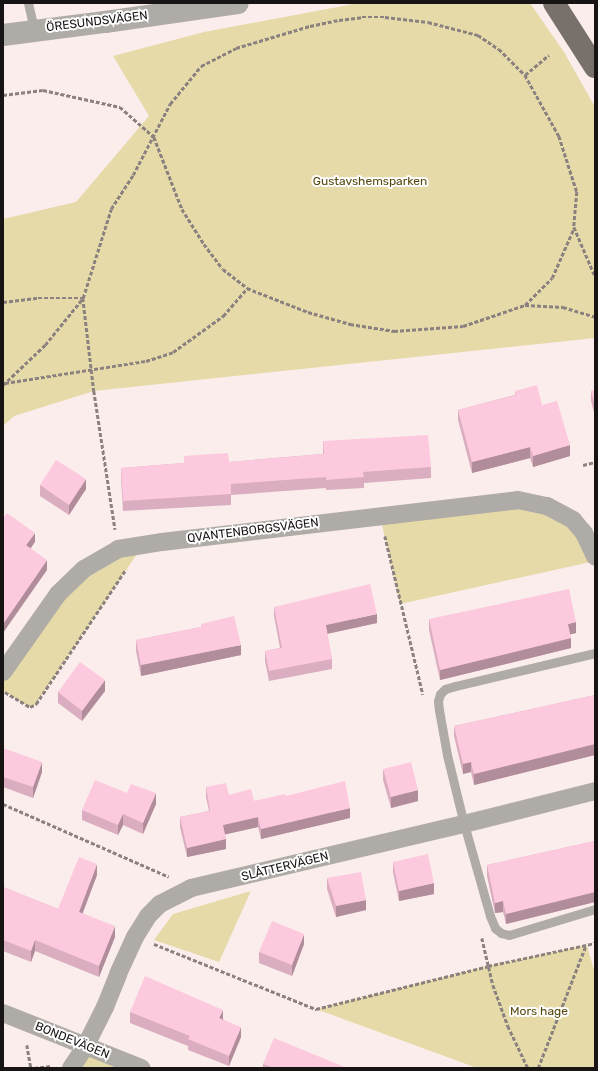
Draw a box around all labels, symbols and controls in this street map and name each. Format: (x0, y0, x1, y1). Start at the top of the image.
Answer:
street label: ÖRESUNDSVÄGEN (46, 9, 148, 35)
park label: Gustavshemsparken (313, 175, 427, 189)
street label: QVANTENBORGSVÄGEN (186, 516, 320, 546)
street label: SLÅTTERVÄGEN (240, 849, 330, 885)
park label: Mors hage (510, 1005, 568, 1019)
street label: BONDEVÄGEN (33, 1020, 111, 1062)

